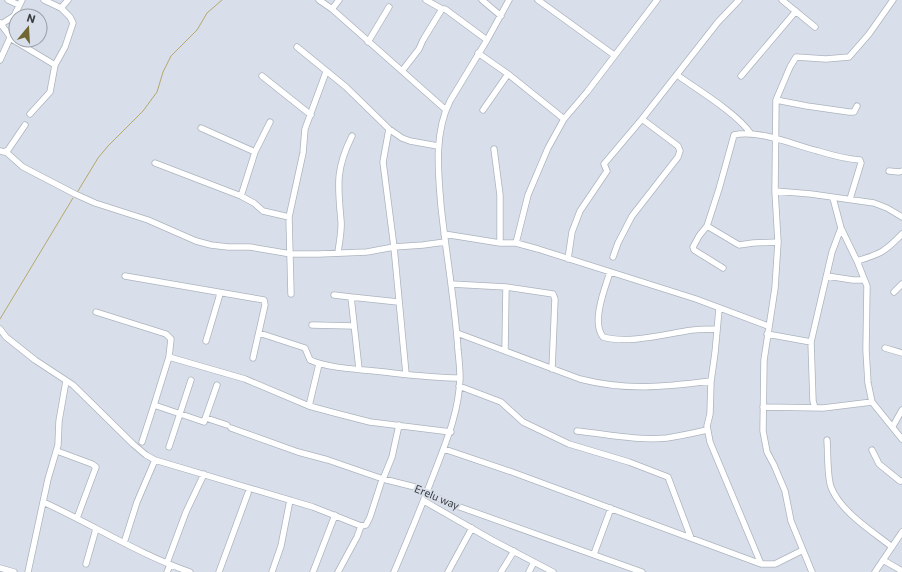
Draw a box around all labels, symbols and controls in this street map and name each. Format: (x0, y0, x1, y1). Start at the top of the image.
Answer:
north arrow (8, 8, 48, 48)
text: N (25, 11, 37, 25)
street label: Erelu way (413, 481, 462, 512)

